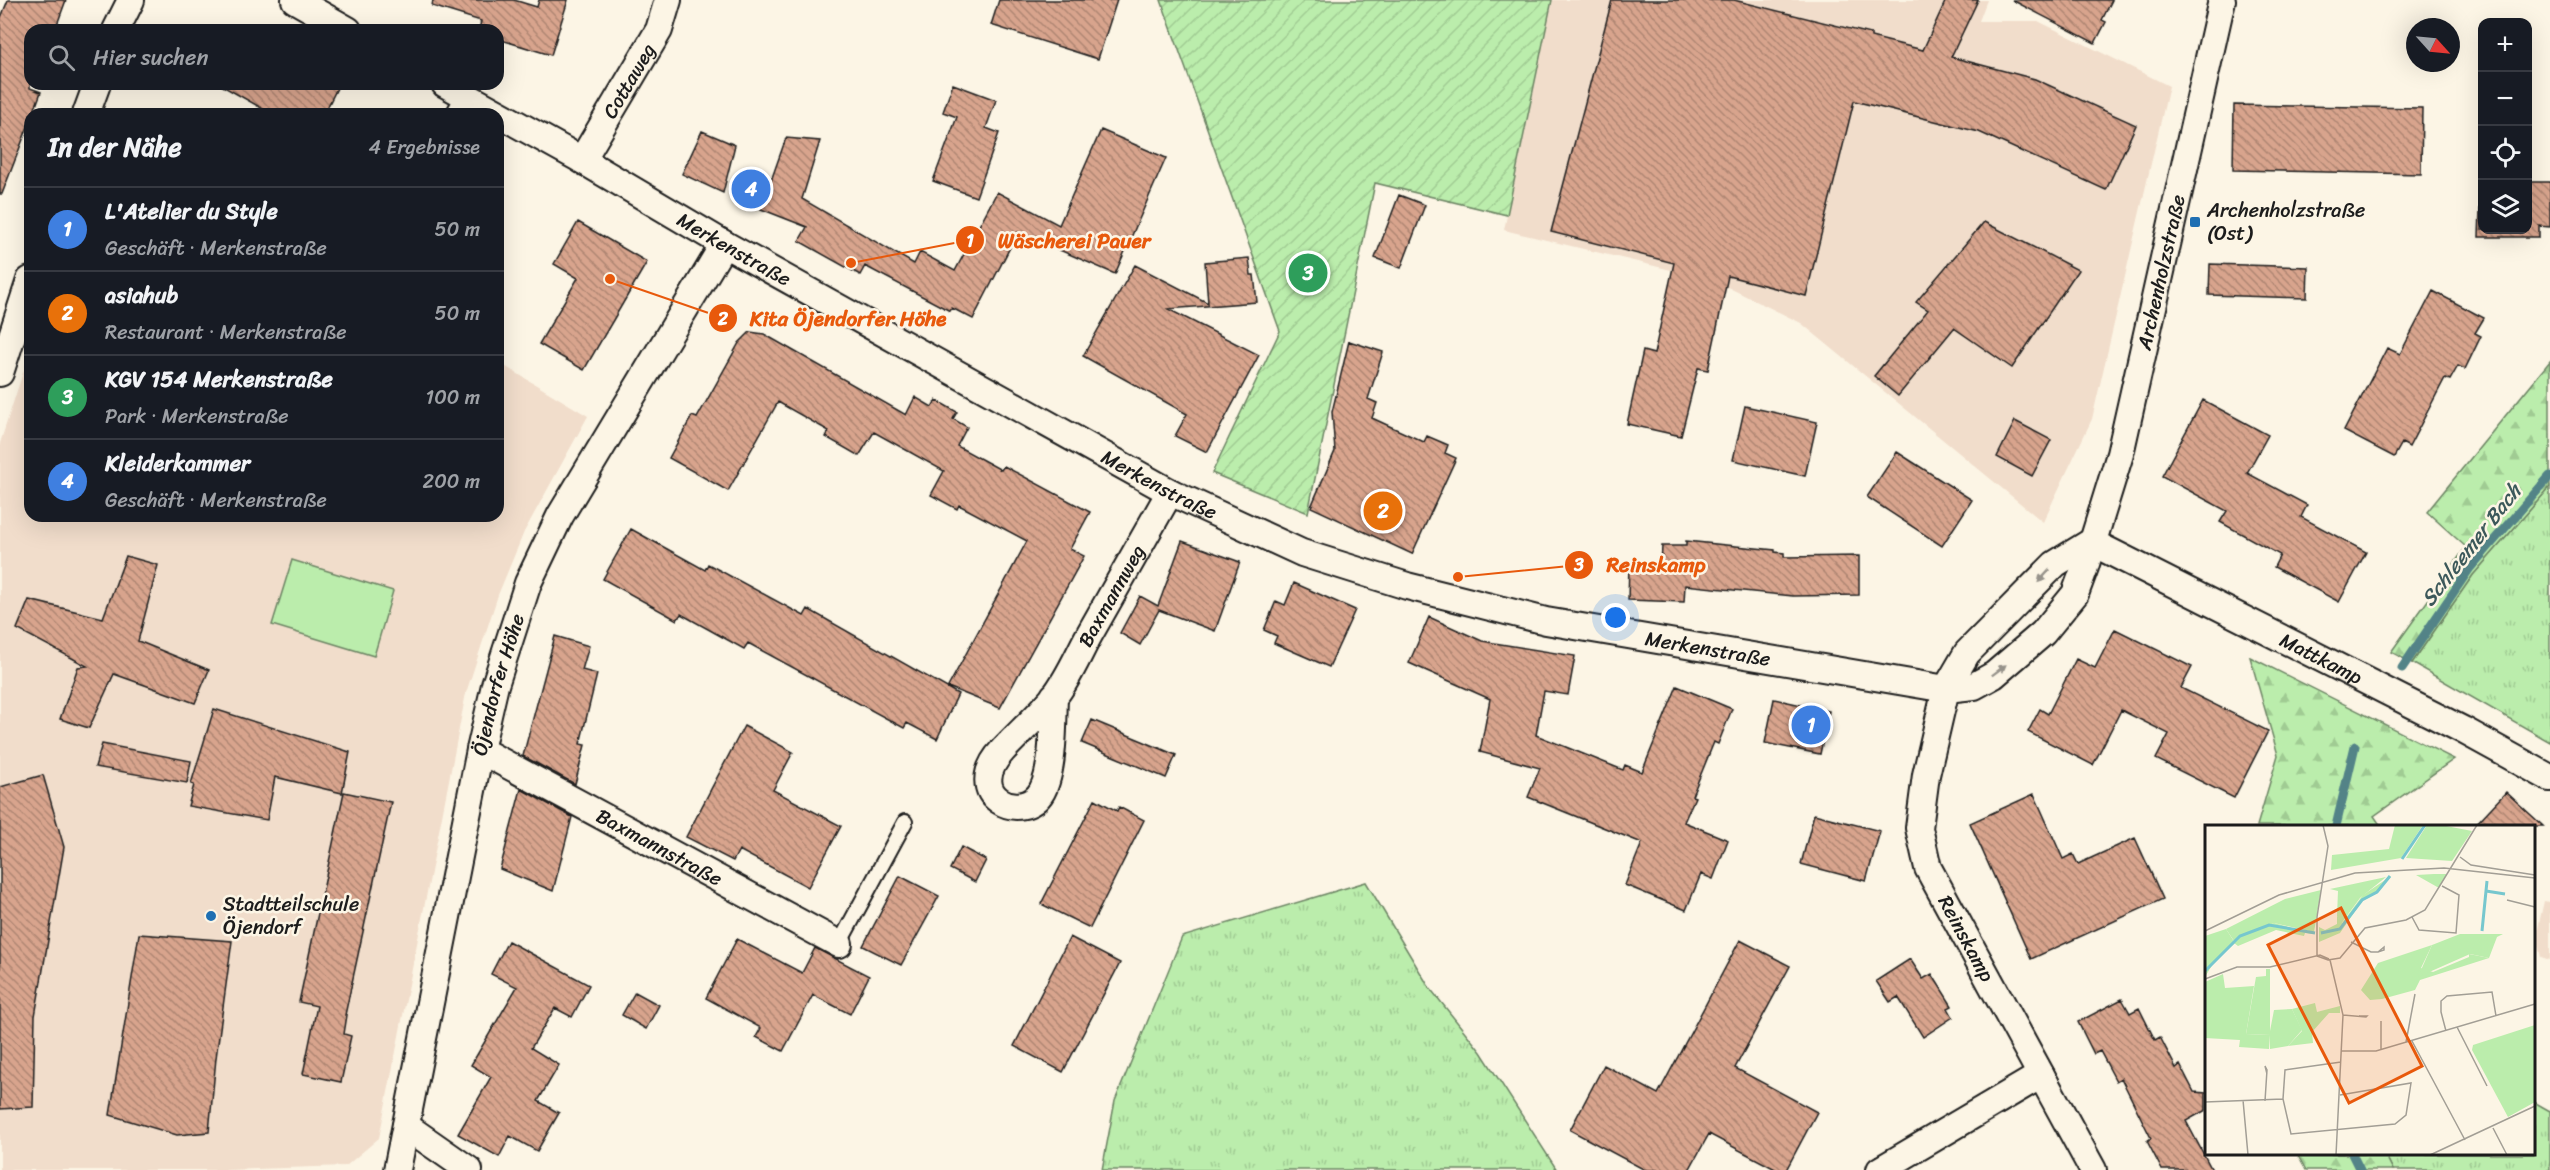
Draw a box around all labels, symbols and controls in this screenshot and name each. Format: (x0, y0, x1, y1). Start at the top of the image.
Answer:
north arrow (2406, 18, 2460, 72)
map controls (2478, 18, 2532, 234)
button: + (2478, 18, 2532, 72)
search box (24, 24, 504, 90)
street label: Cottaweg (593, 37, 665, 126)
text: Hier suchen (93, 38, 208, 77)
icon: search (45, 41, 78, 74)
button: − (2478, 72, 2532, 126)
text: In der Nähe (48, 124, 182, 170)
button: locate (2478, 126, 2532, 180)
text: 4 Ergebnisse (369, 130, 480, 165)
pin: 4 (732, 166, 771, 212)
button: layers (2478, 180, 2532, 234)
street label: Archenholzstraße (2127, 191, 2196, 354)
text: L'Atelier du Style (105, 192, 278, 231)
place label: Archenholzstraße (Ost) (2206, 193, 2365, 251)
street label: Merkenstraße (670, 203, 798, 296)
text: 1 (63, 212, 72, 247)
text: 50 m (435, 212, 480, 247)
marker: Archenholzstraße (Ost) (2188, 215, 2202, 229)
callout: Wäscherei Pauer (955, 221, 1162, 260)
text: Wäscherei Pauer (998, 222, 1153, 260)
text: 1 (966, 225, 974, 257)
text: Geschäft · Merkenstraße (105, 231, 327, 266)
pin: 3 (1288, 250, 1328, 296)
text: asiahub (105, 276, 178, 315)
text: 2 (62, 296, 73, 331)
text: 50 m (435, 296, 480, 331)
callout: Kita Öjendorfer Höhe (708, 299, 959, 338)
text: Kita Öjendorfer Höhe (749, 300, 947, 338)
text: 2 (717, 303, 729, 335)
text: Restaurant · Merkenstraße (105, 315, 346, 350)
text: KGV 154 Merkenstraße (105, 360, 333, 399)
text: 3 (62, 380, 73, 415)
text: 100 m (426, 380, 480, 415)
text: Park · Merkenstraße (105, 399, 289, 434)
street label: Merkenstraße (1094, 440, 1223, 530)
text: Kleiderkammer (105, 444, 250, 483)
text: 4 (61, 464, 74, 499)
text: 200 m (423, 464, 480, 499)
water label: Schleemer Bach (2411, 473, 2533, 615)
text: Geschäft · Merkenstraße (105, 483, 327, 518)
pin: 2 (1364, 488, 1402, 534)
street label: Baxmannweg (1069, 538, 1155, 654)
callout: Reinskamp (1564, 545, 1717, 584)
text: Reinskamp (1605, 546, 1707, 584)
text: 3 (1573, 549, 1584, 581)
one-way arrow (2037, 568, 2051, 583)
your location (1601, 603, 1630, 632)
street label: Öjendorfer Höhe (462, 609, 535, 759)
street label: Merkenstraße (1642, 621, 1773, 677)
street label: Mattkamp (2273, 623, 2369, 695)
one-way arrow (1991, 664, 2007, 676)
pin: 1 (1792, 702, 1830, 748)
street label: Baxmannstraße (590, 799, 729, 896)
inset map (2205, 825, 2535, 1155)
place label: Stadtteilschule Öjendorf (223, 887, 359, 945)
street label: Reinskamp (1928, 889, 2004, 989)
marker: Stadtteilschule Öjendorf (204, 909, 218, 923)

